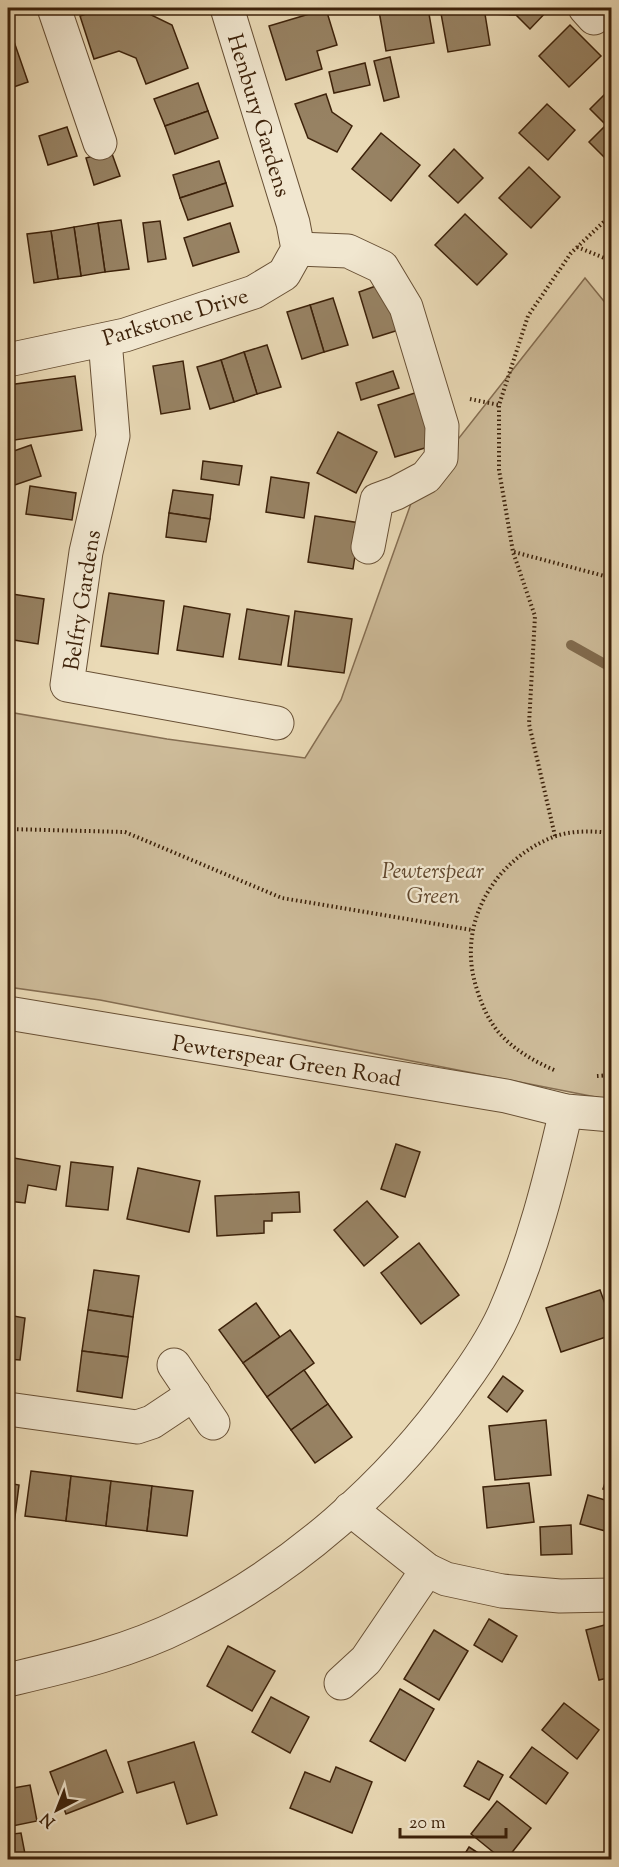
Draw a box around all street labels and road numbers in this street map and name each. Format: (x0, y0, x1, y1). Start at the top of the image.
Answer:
street label: Henbury Gardens (217, 30, 297, 201)
street label: Parkstone Drive (99, 282, 253, 356)
street label: Belfry Gardens (57, 528, 111, 673)
street label: Pewterspear Green Road (170, 1029, 403, 1097)

